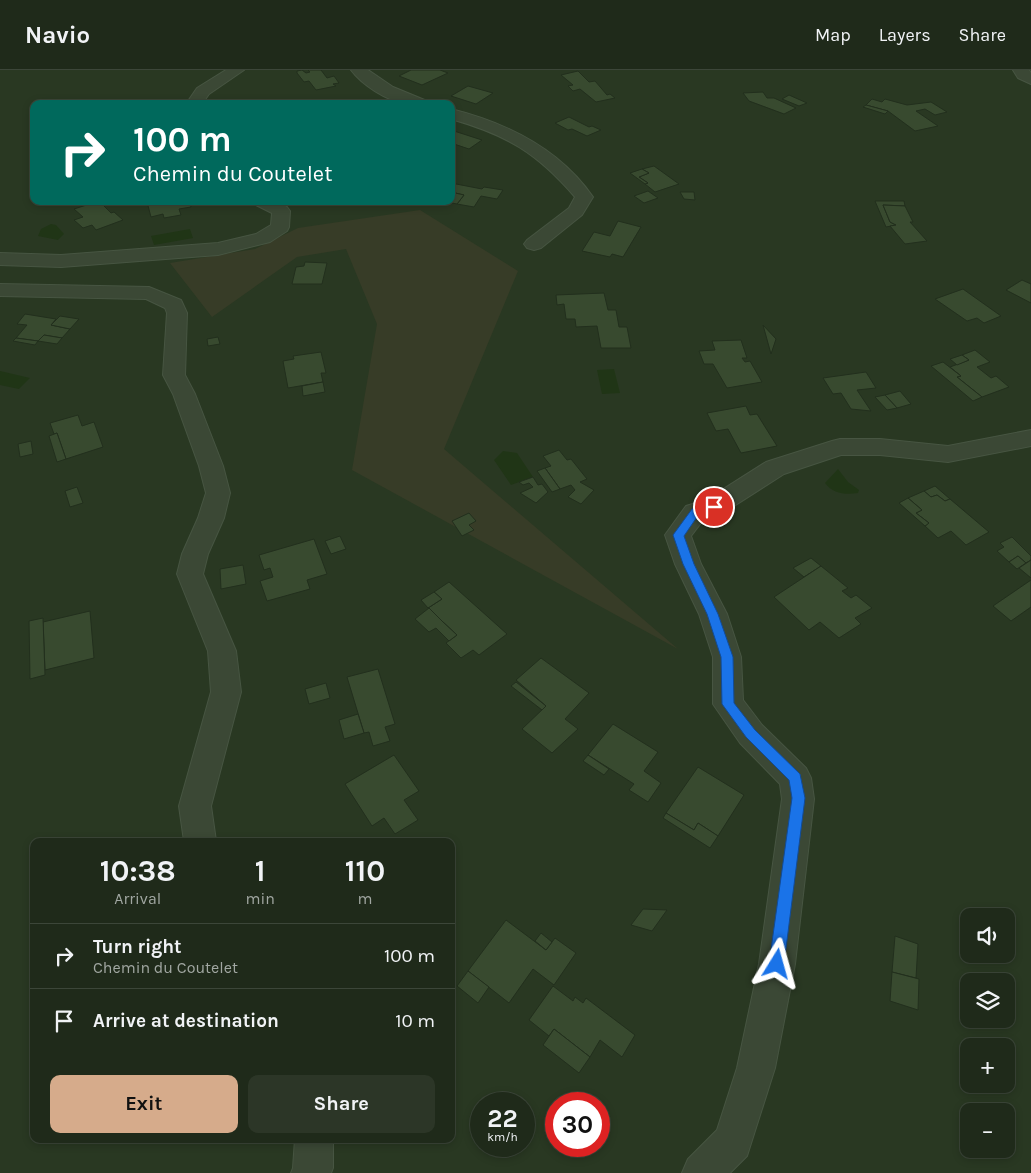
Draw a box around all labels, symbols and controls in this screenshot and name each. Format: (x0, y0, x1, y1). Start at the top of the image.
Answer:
text: Navio (25, 21, 90, 49)
text: Map (815, 24, 851, 46)
text: Layers (879, 24, 931, 46)
text: Share (959, 24, 1006, 46)
text: 100 m (133, 119, 232, 160)
icon: right (50, 120, 115, 185)
text: Chemin du Coutelet (133, 161, 332, 187)
pin (693, 486, 735, 528)
icon: arrive (700, 493, 728, 521)
text: 10:38 (100, 853, 176, 889)
text: 1 (255, 853, 266, 889)
text: 110 (345, 853, 385, 889)
text: Arrival (114, 889, 161, 908)
text: min (246, 889, 275, 908)
text: m (357, 889, 372, 908)
map controls (960, 908, 1015, 1158)
button: sound (960, 908, 1015, 963)
text: Turn right (93, 936, 182, 958)
position arrow (750, 937, 802, 989)
icon: right (50, 942, 78, 970)
text: 100 m (384, 945, 435, 967)
text: Chemin du Coutelet (93, 958, 238, 977)
button: layers (960, 973, 1015, 1028)
icon: arrive (50, 1007, 78, 1035)
text: Arrive at destination (93, 1010, 279, 1032)
text: 10 m (395, 1010, 435, 1032)
button: + (960, 1038, 1015, 1093)
button: Exit (50, 1075, 238, 1133)
button: Share (248, 1075, 435, 1133)
speed limit sign: 30 (545, 1092, 610, 1157)
button: − (960, 1103, 1015, 1158)
text: 22 (487, 1104, 518, 1133)
text: km/h (487, 1130, 518, 1144)

